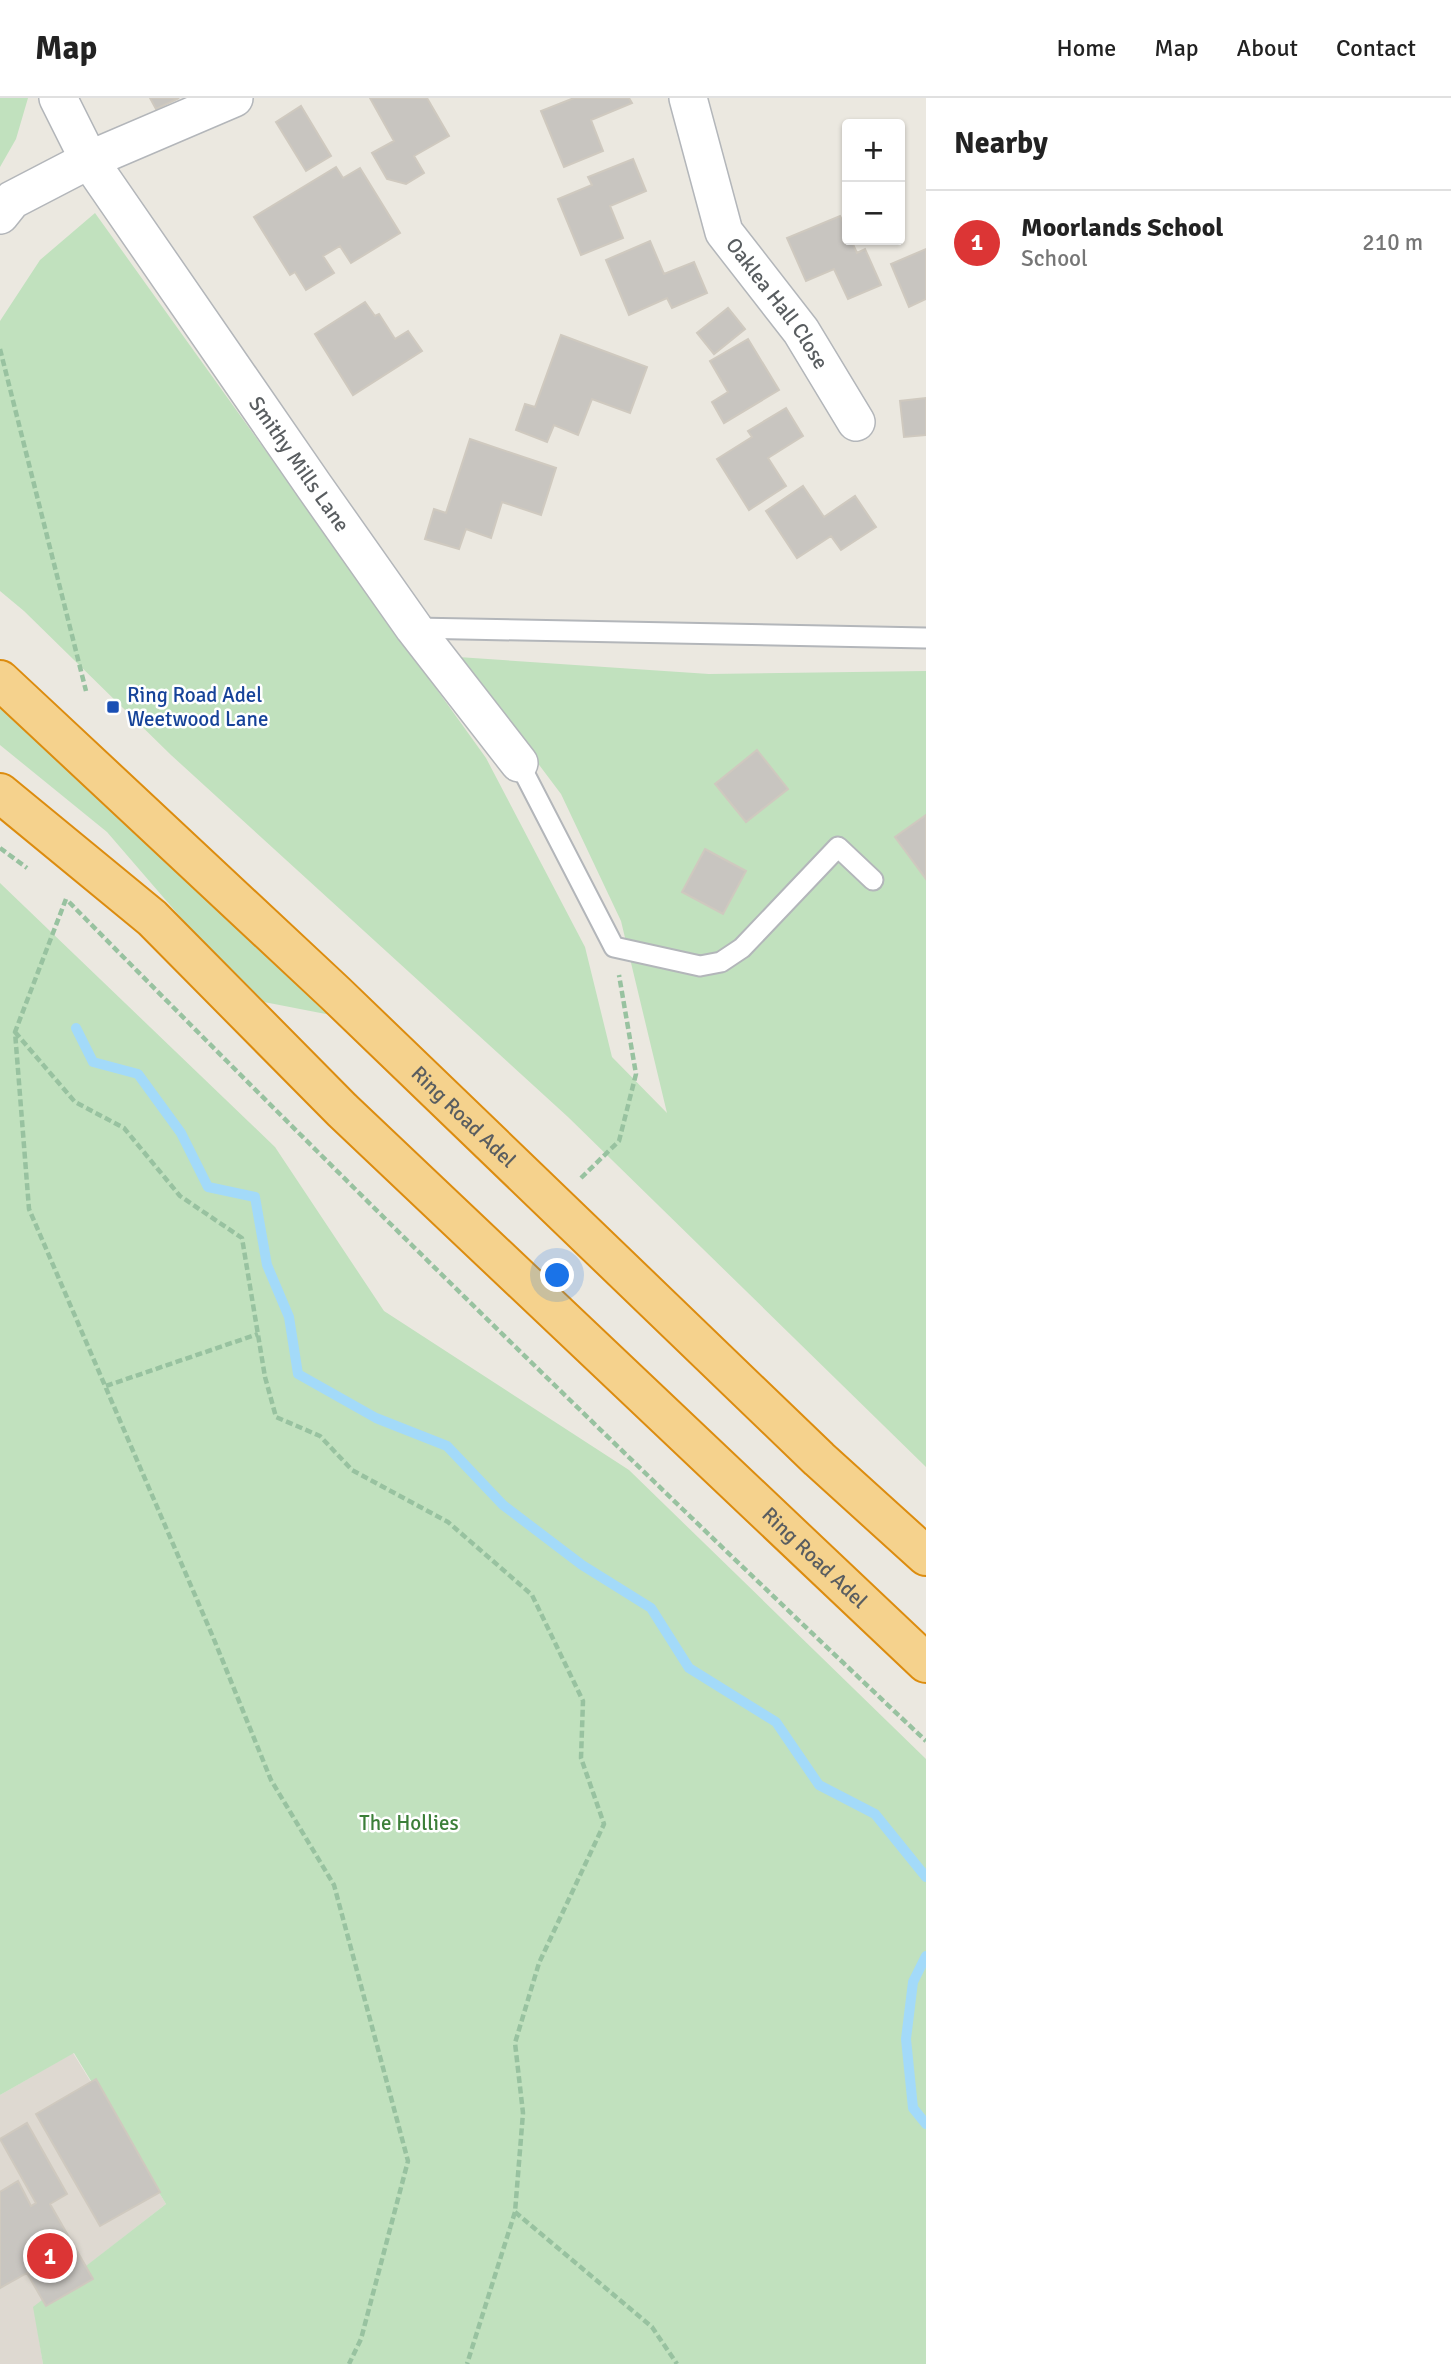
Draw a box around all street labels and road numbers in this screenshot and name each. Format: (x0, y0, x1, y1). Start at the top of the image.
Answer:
street label: Oaklea Hall Close (720, 232, 834, 374)
street label: Smithy Mills Lane (243, 391, 355, 537)
street label: Ring Road Adel (406, 1060, 521, 1173)
street label: Ring Road Adel (757, 1502, 873, 1614)

